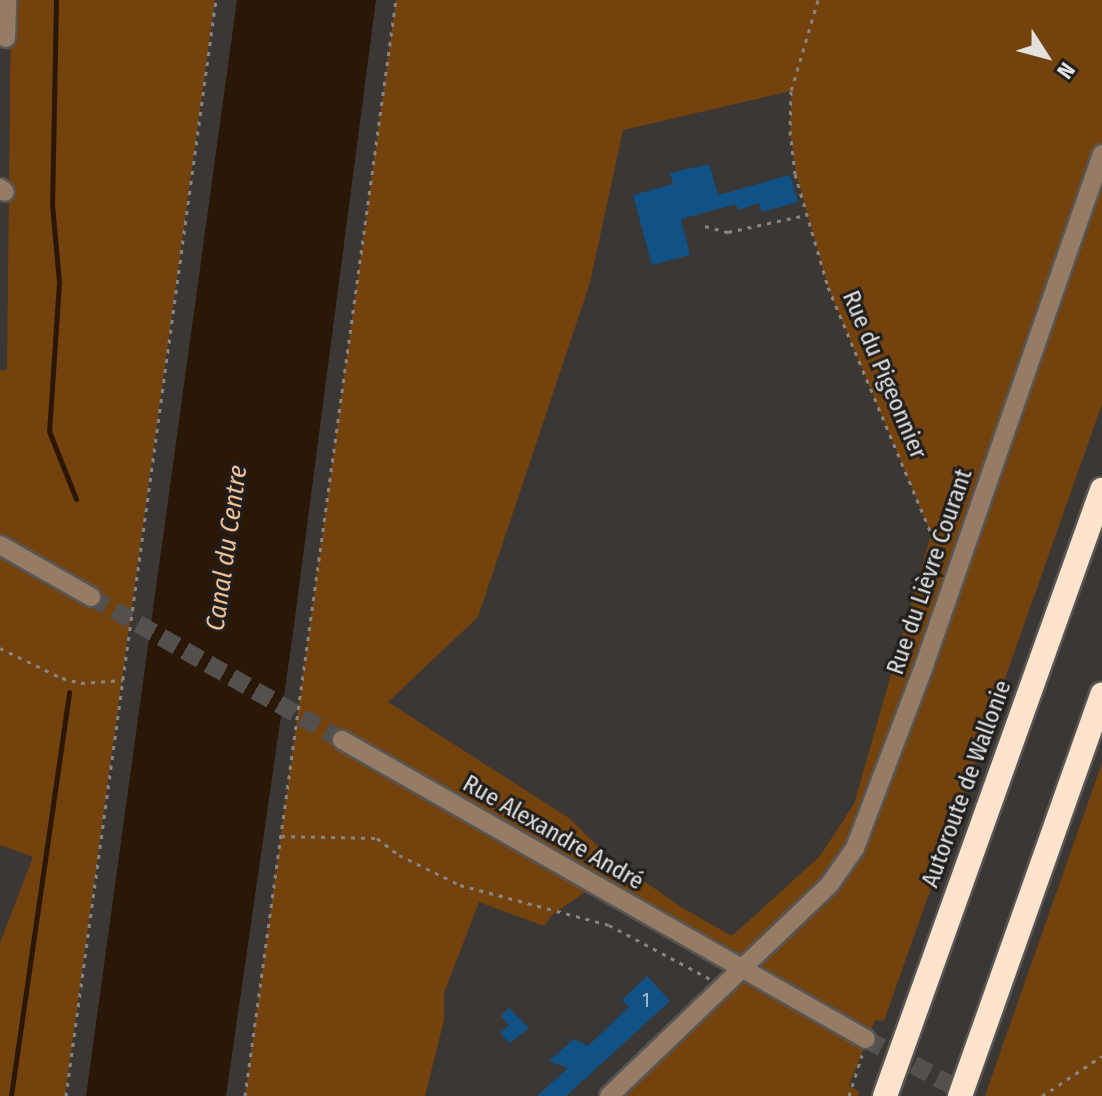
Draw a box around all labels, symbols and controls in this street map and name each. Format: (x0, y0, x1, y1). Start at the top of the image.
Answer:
north arrow (1006, 16, 1086, 96)
text: N (1051, 57, 1081, 84)
street label: Rue du Pigeonnier (836, 287, 932, 463)
water label: Canal du Centre (200, 463, 254, 633)
street label: Rue du Lièvre Courant (881, 466, 979, 678)
street label: Autoroute de Wallonie (916, 677, 1018, 891)
street label: Rue Alexandre André (457, 770, 649, 896)
house number: 1 (642, 988, 650, 1012)

